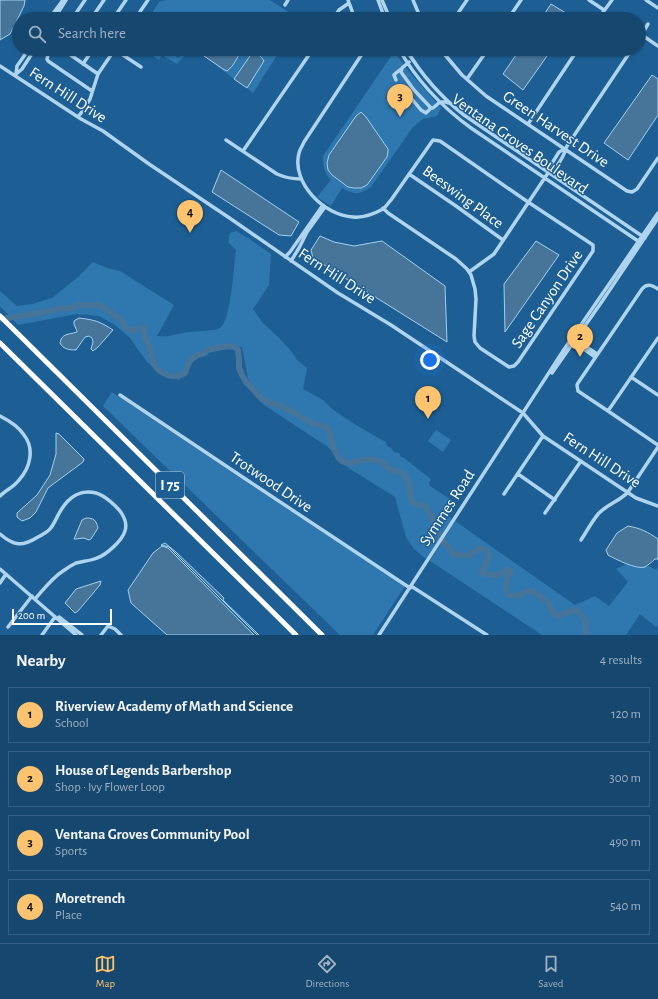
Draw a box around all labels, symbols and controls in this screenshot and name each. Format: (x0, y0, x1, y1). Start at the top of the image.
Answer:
search box (12, 12, 646, 56)
icon: search (26, 23, 48, 45)
text: Search here (58, 26, 126, 41)
street label: Fern Hill Drive (27, 64, 109, 126)
pin: 3 (387, 84, 413, 117)
street label: Green Harvest Drive (500, 88, 612, 170)
street label: Ventana Groves Boulevard (449, 91, 591, 197)
street label: Beeswing Place (420, 162, 506, 232)
pin: 4 (177, 200, 203, 233)
street label: Fern Hill Drive (296, 245, 378, 307)
street label: Sage Canyon Drive (508, 247, 586, 351)
pin: 2 (567, 324, 593, 357)
your location (420, 350, 440, 370)
pin: 1 (415, 386, 441, 419)
street label: Fern Hill Drive (561, 429, 643, 491)
street label: Trotwood Drive (227, 449, 315, 515)
street label: Symmes Road (417, 467, 478, 549)
road number: I 75 (156, 472, 184, 498)
scale bar (12, 607, 112, 626)
text: 200 m (18, 610, 45, 621)
text: Nearby (16, 652, 66, 669)
text: 4 results (600, 654, 642, 667)
text: Riverview Academy of Math and Science (55, 699, 293, 714)
text: 1 (28, 708, 32, 721)
text: 120 m (611, 708, 641, 721)
text: School (55, 717, 89, 730)
text: House of Legends Barbershop (55, 763, 231, 778)
text: 2 (27, 772, 33, 785)
text: 300 m (609, 772, 641, 785)
text: Shop · Ivy Flower Loop (55, 781, 165, 794)
text: Ventana Groves Community Pool (55, 827, 250, 842)
text: 3 (27, 836, 33, 849)
text: 490 m (609, 836, 641, 849)
text: Sports (55, 845, 87, 858)
text: Moretrench (55, 891, 125, 906)
text: 4 (27, 900, 33, 913)
text: 540 m (610, 900, 641, 913)
text: Place (55, 909, 82, 922)
tab: Map (94, 953, 116, 990)
tab: Directions (305, 953, 349, 990)
tab: Saved (538, 953, 563, 990)

